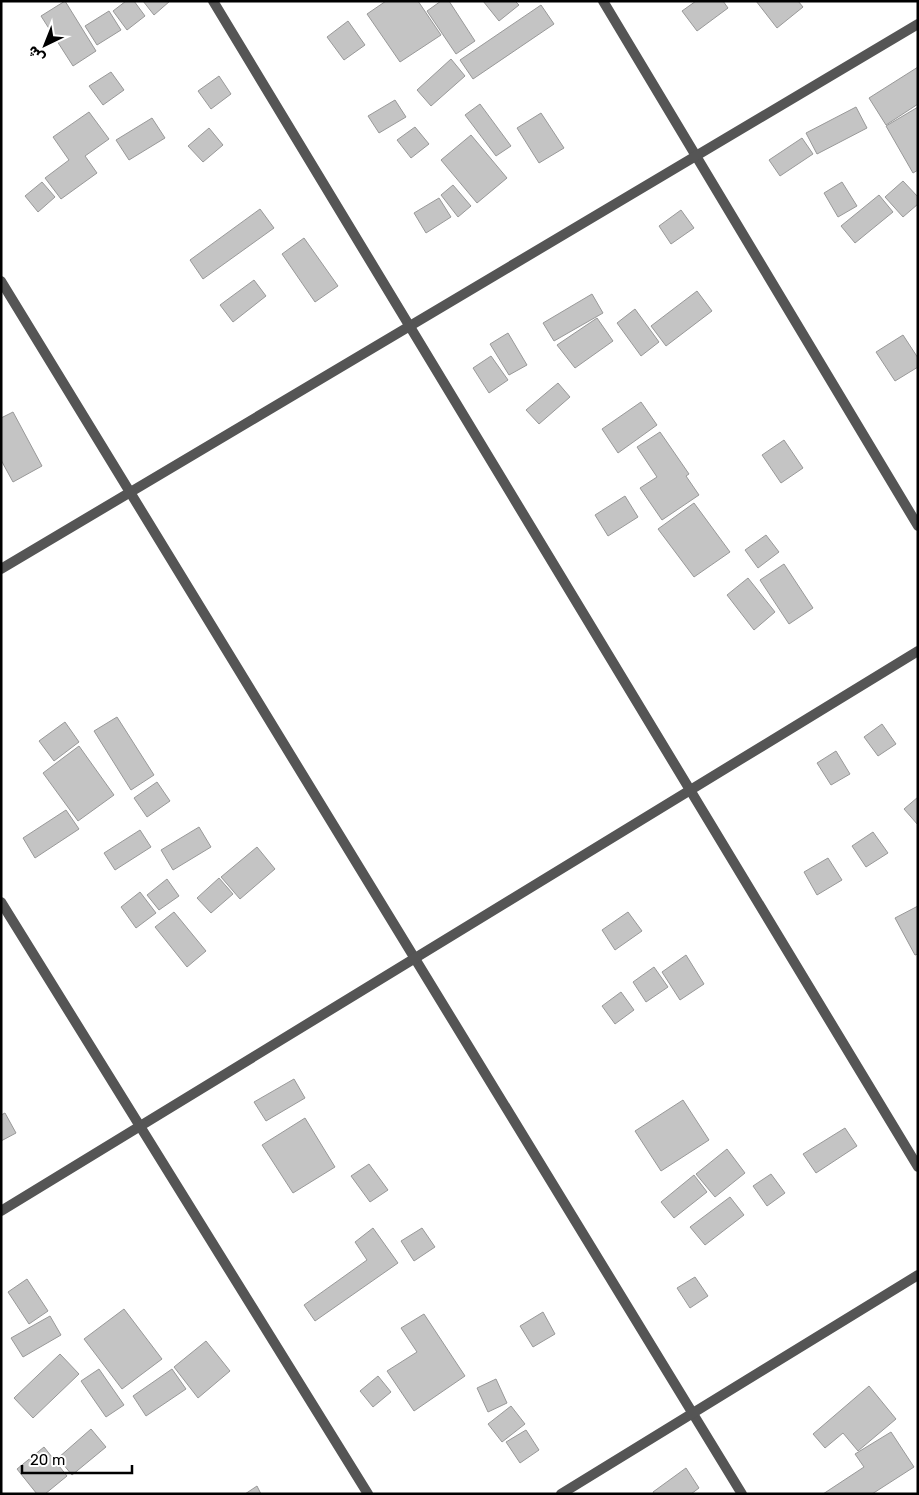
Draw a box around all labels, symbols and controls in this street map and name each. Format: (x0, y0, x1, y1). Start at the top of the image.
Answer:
north arrow (20, 20, 70, 70)
text: ش (24, 42, 49, 66)
scale bar (22, 1442, 132, 1474)
text: 20 m (30, 1451, 65, 1469)

